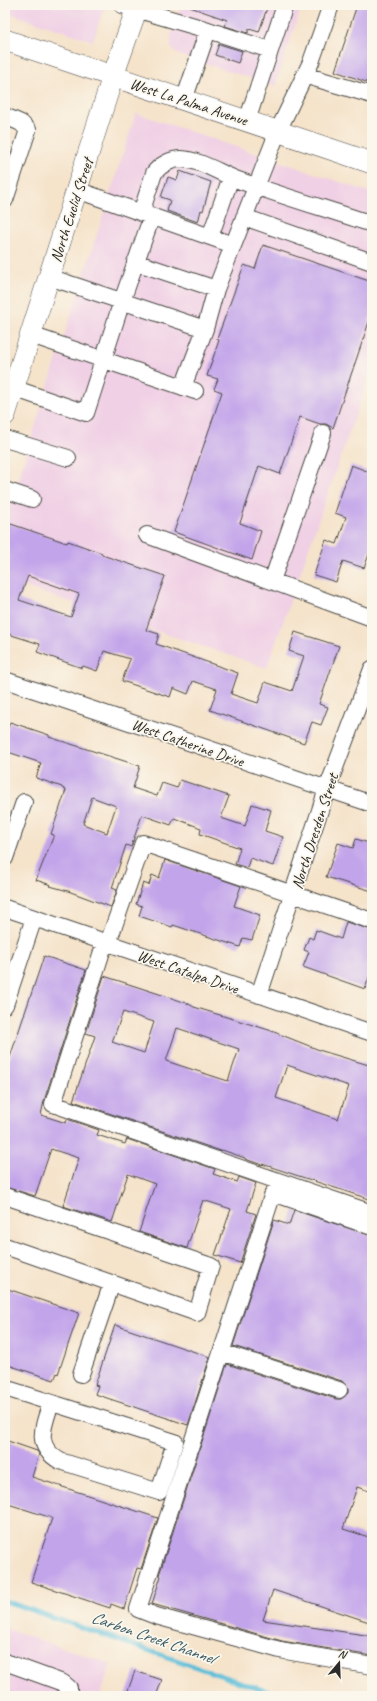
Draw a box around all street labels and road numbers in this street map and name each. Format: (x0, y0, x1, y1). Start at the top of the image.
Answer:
street label: West La Palma Avenue (127, 74, 252, 131)
street label: North Euclid Street (46, 153, 99, 265)
street label: West Catherine Drive (129, 714, 248, 772)
street label: North Dresden Street (287, 769, 344, 892)
street label: West Catalpa Drive (134, 945, 243, 999)

